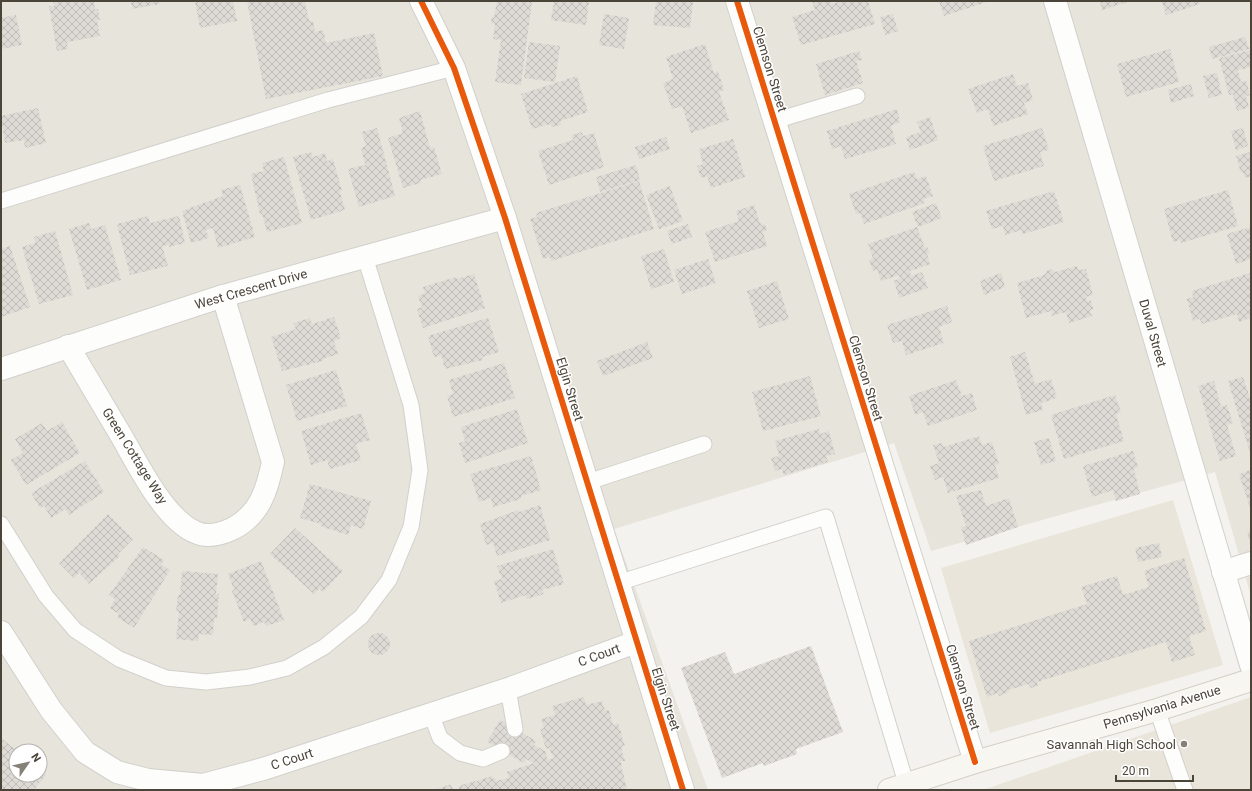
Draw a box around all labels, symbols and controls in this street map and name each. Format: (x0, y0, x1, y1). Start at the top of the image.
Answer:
street label: Clemson Street (750, 24, 790, 114)
street label: West Crescent Drive (193, 266, 309, 312)
street label: Duval Street (1136, 297, 1170, 369)
street label: Clemson Street (846, 333, 886, 423)
street label: Elgin Street (553, 355, 587, 423)
street label: Green Cottage Way (99, 405, 171, 507)
street label: C Court (576, 640, 622, 670)
street label: Clemson Street (943, 642, 983, 732)
street label: Elgin Street (649, 665, 683, 733)
street label: Pennsylvania Avenue (1102, 682, 1223, 732)
place label: Savannah High School (1046, 737, 1176, 752)
marker: Savannah High School (1179, 739, 1189, 749)
north arrow (8, 743, 48, 783)
street label: C Court (269, 745, 315, 773)
text: N (28, 751, 44, 765)
scale bar (1116, 757, 1193, 783)
text: 20 m (1122, 764, 1149, 778)

